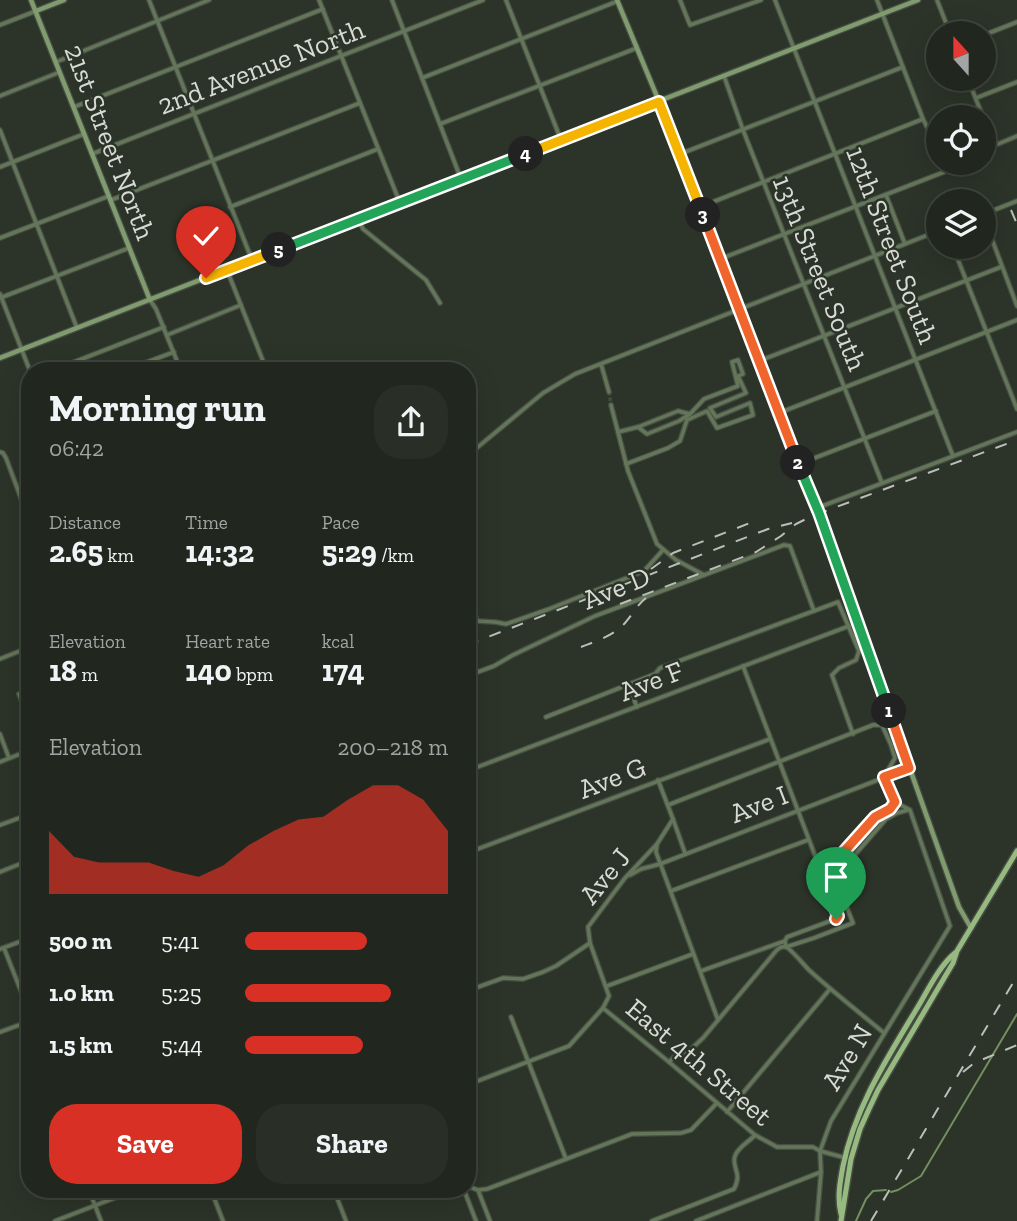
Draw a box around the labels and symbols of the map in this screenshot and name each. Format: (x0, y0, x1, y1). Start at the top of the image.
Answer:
street label: 2nd Avenue North (153, 12, 369, 122)
north arrow (926, 21, 996, 91)
street label: 21st Street North (58, 40, 163, 245)
pin: 4 (508, 136, 544, 172)
street label: 12th Street South (839, 142, 945, 349)
street label: 13th Street South (766, 170, 874, 376)
pin: 3 (686, 198, 720, 232)
pin (176, 206, 236, 278)
pin: 5 (262, 232, 296, 268)
pin: 2 (780, 446, 816, 480)
street label: Ave D (577, 560, 655, 616)
street label: Ave F (614, 654, 688, 708)
pin: 1 (872, 694, 906, 728)
street label: Ave G (574, 750, 650, 806)
street label: Ave I (725, 778, 793, 830)
street label: Ave J (573, 841, 637, 911)
pin (806, 847, 866, 919)
street label: East 4th Street (619, 992, 779, 1133)
street label: Ave N (815, 1018, 879, 1096)

